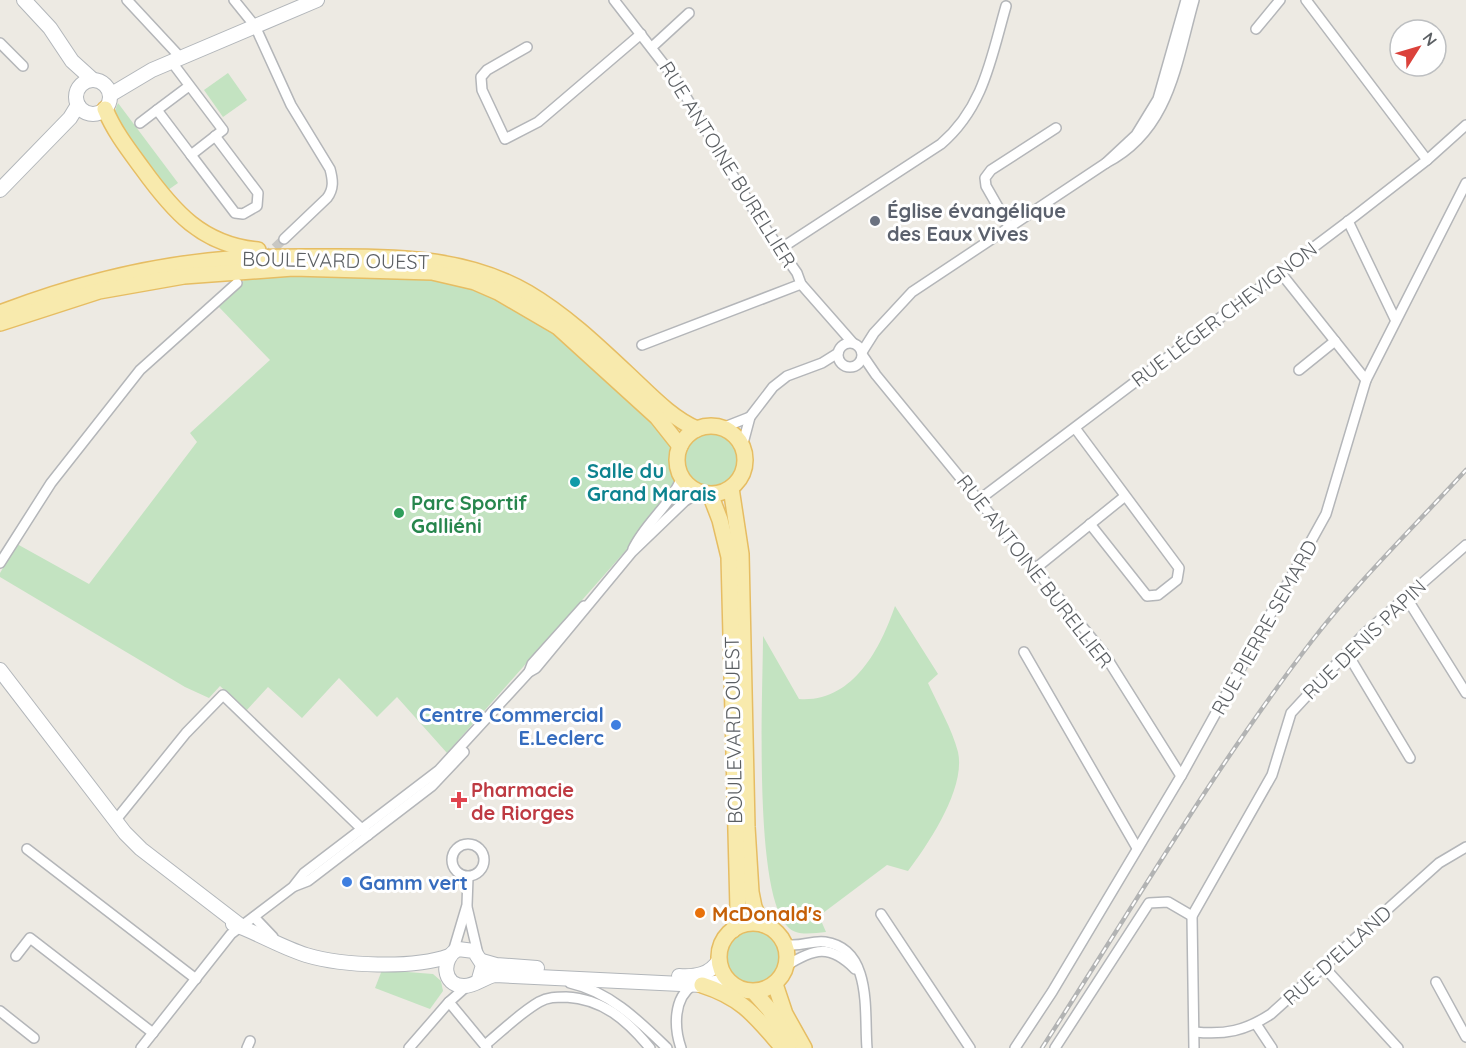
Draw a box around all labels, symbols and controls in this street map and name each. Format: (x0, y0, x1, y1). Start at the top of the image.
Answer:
north arrow (1388, 18, 1448, 78)
text: N (1418, 28, 1442, 50)
street label: RUE ANTOINE BURELLIER (654, 56, 802, 272)
place label: Église évangélique des Eaux Vives (887, 198, 1066, 246)
marker: Église évangélique des Eaux Vives (868, 214, 882, 228)
street label: RUE LÉGER CHEVIGNON (1126, 236, 1322, 392)
street label: BOULEVARD OUEST (242, 246, 430, 274)
place label: Salle du Grand Marais (587, 458, 716, 506)
street label: RUE ANTOINE BURELLIER (952, 469, 1118, 673)
marker: Salle du Grand Marais (568, 475, 582, 489)
place label: Parc Sportif Galliéni (411, 490, 527, 538)
marker: Parc Sportif Galliéni (392, 506, 406, 520)
street label: RUE PIERRE SEMARD (1206, 535, 1322, 719)
street label: RUE DENIS PAPIN (1297, 574, 1431, 704)
street label: BOULEVARD OUEST (719, 636, 747, 824)
place label: Centre Commercial E.Leclerc (419, 702, 604, 750)
marker: Centre Commercial E.Leclerc (609, 718, 623, 732)
place label: Pharmacie de Riorges (471, 777, 574, 825)
marker: Pharmacie de Riorges (452, 793, 466, 807)
place label: Gamm vert (359, 870, 468, 895)
marker: Gamm vert (340, 875, 354, 889)
street label: RUE D'ELLAND (1278, 900, 1396, 1010)
place label: McDonald's (712, 901, 822, 926)
marker: McDonald's (693, 906, 707, 920)

